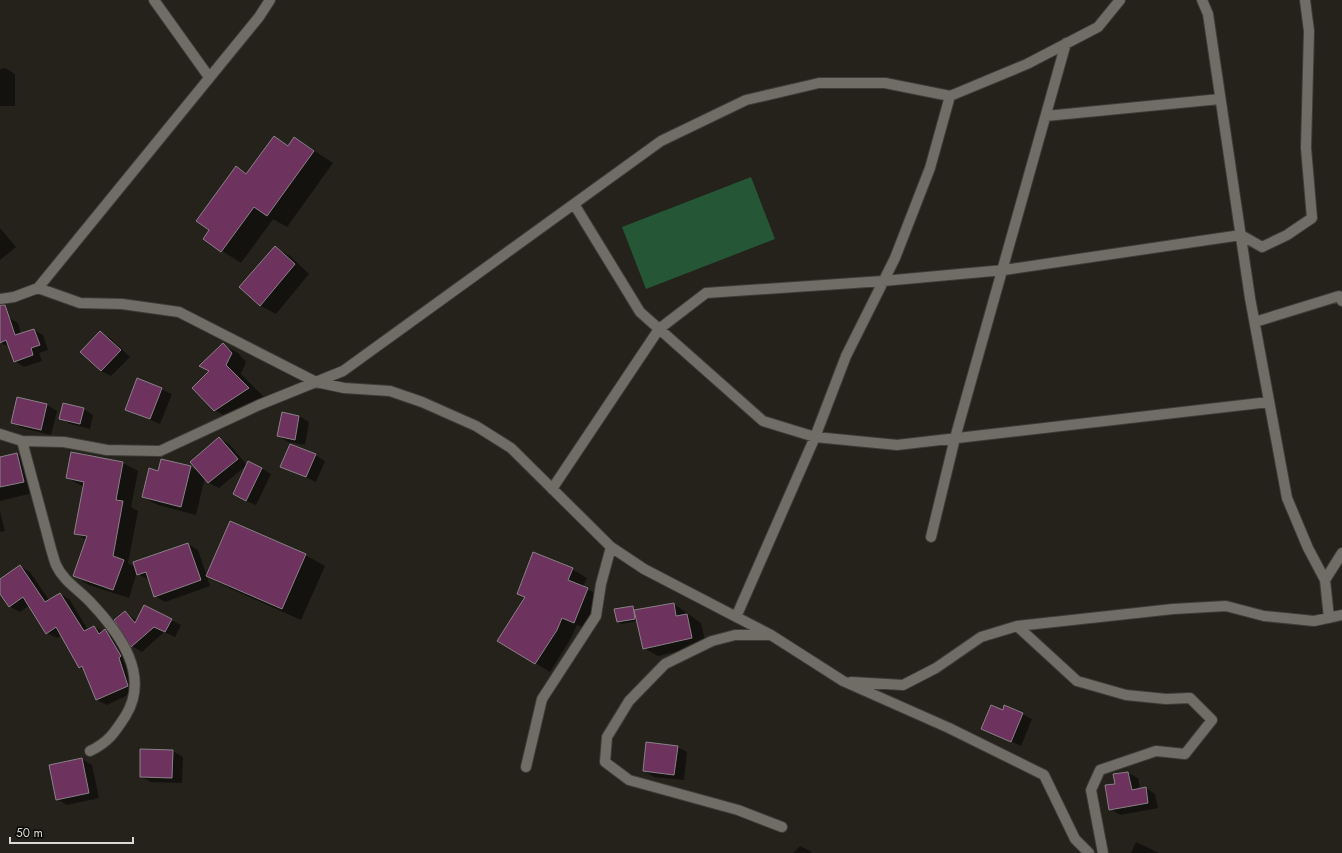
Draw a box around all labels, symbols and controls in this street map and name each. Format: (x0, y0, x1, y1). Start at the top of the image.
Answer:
scale bar (10, 819, 133, 845)
text: 50 m (16, 824, 43, 842)

